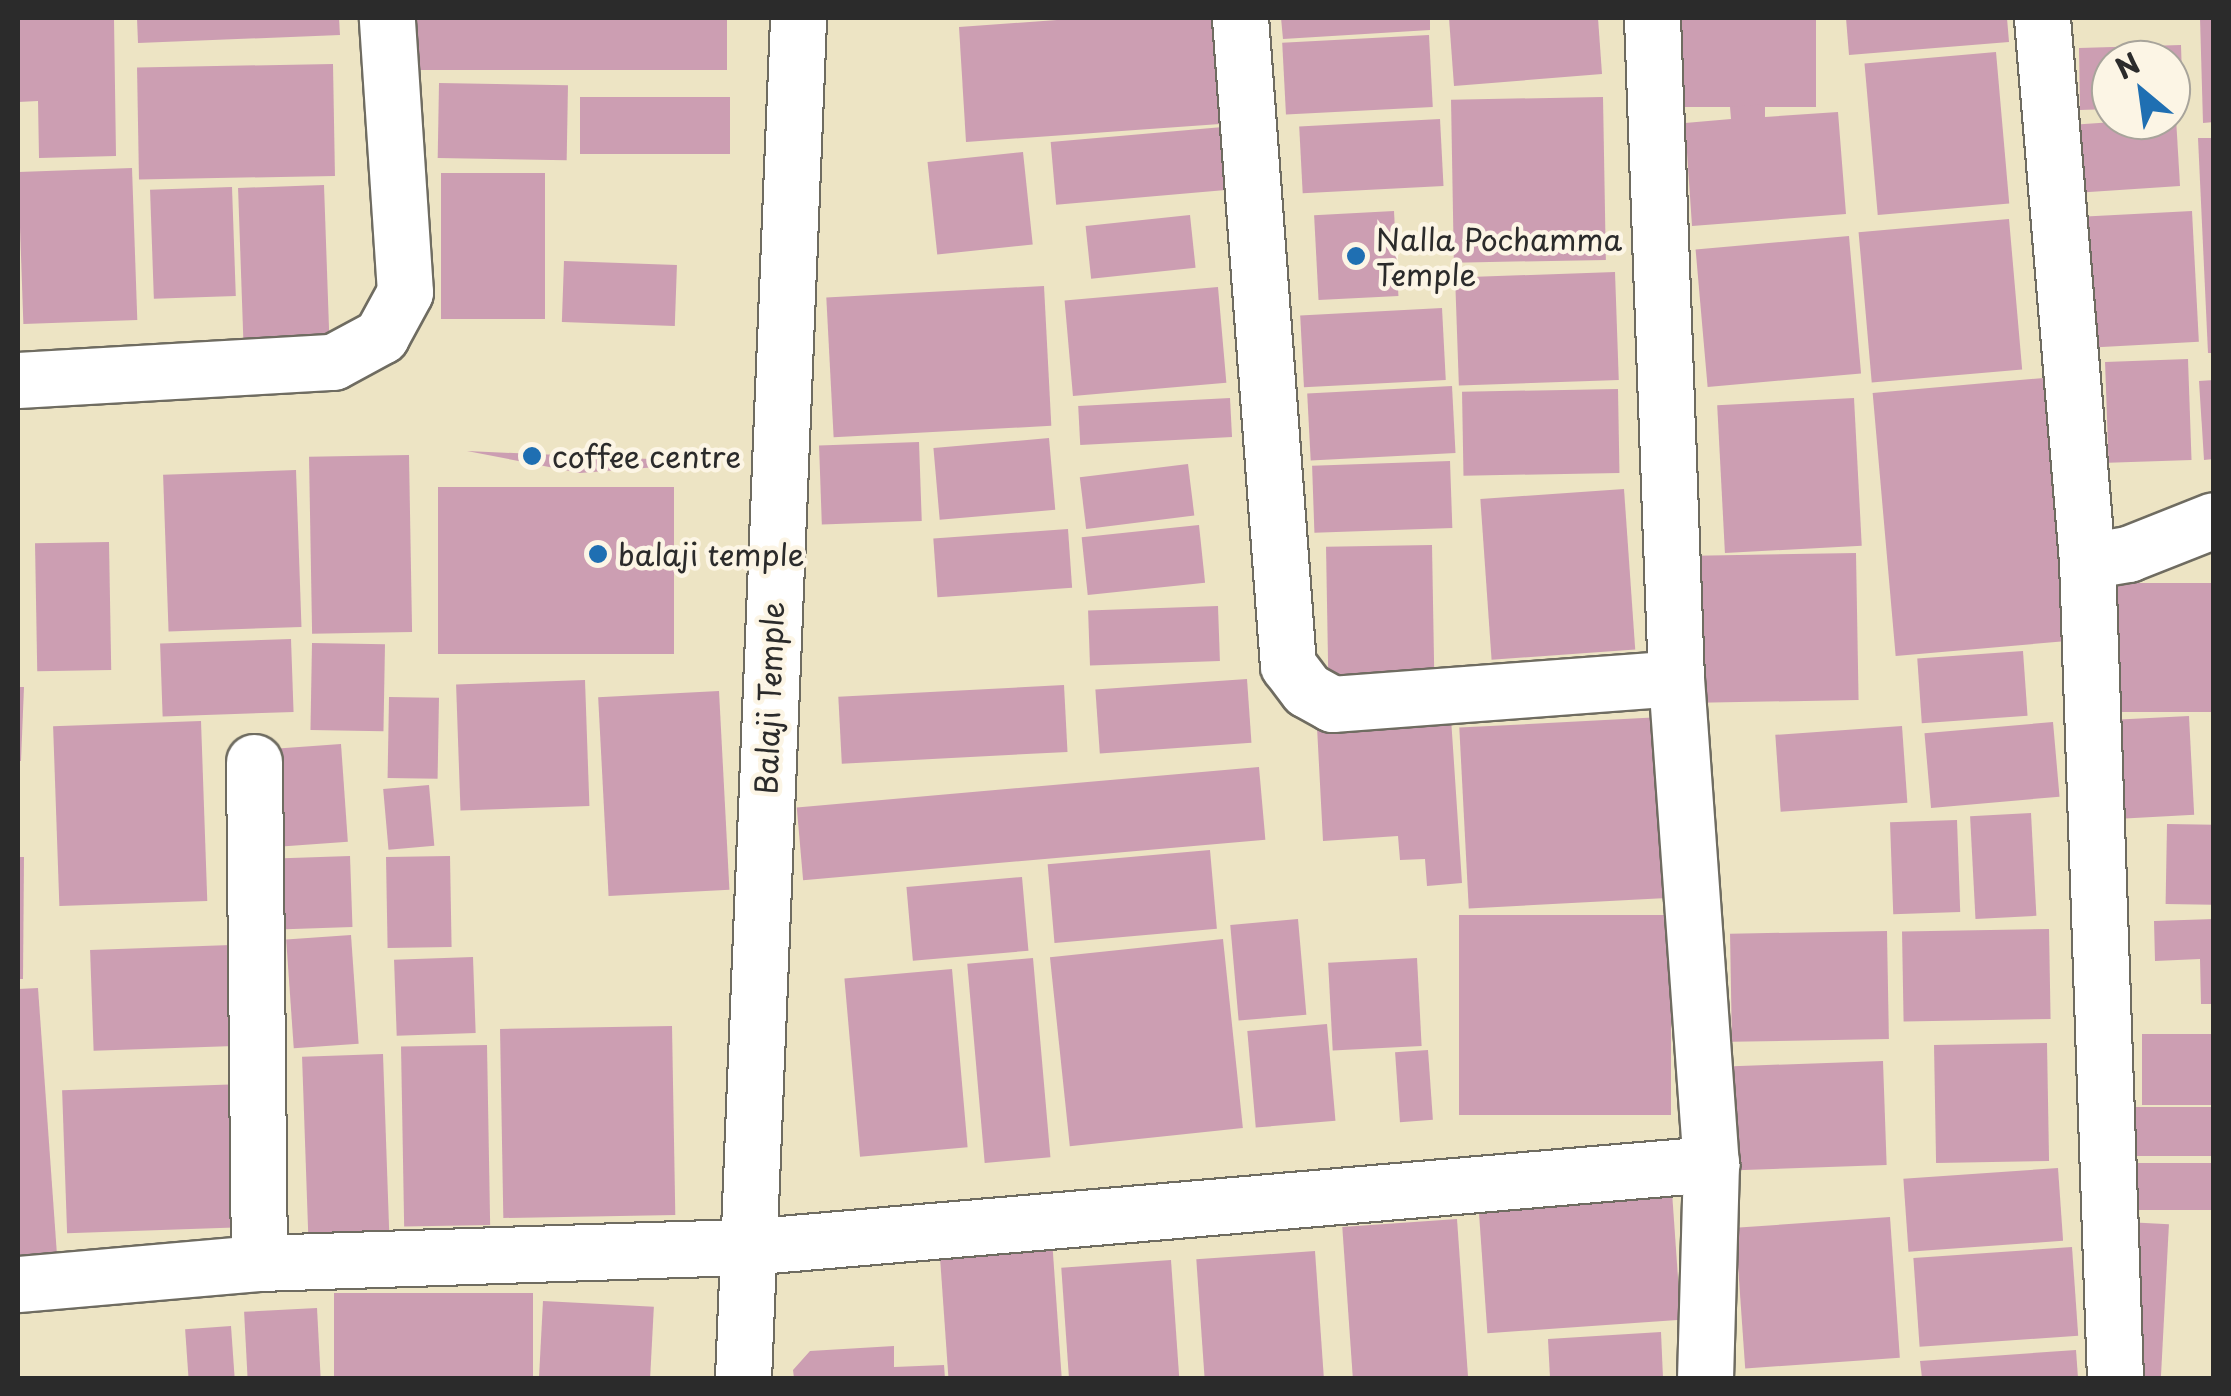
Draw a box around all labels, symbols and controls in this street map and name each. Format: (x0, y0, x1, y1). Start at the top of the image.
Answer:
north arrow (2091, 40, 2191, 140)
text: N (2107, 41, 2147, 89)
place label: Nalla Pochamma Temple (1376, 221, 1623, 292)
marker: Nalla Pochamma Temple (1345, 245, 1367, 267)
place label: coffee centre (552, 438, 743, 474)
marker: coffee centre (521, 445, 543, 467)
place label: balaji temple (618, 536, 804, 572)
marker: balaji temple (587, 543, 609, 565)
street label: Balaji Temple (748, 601, 790, 795)

